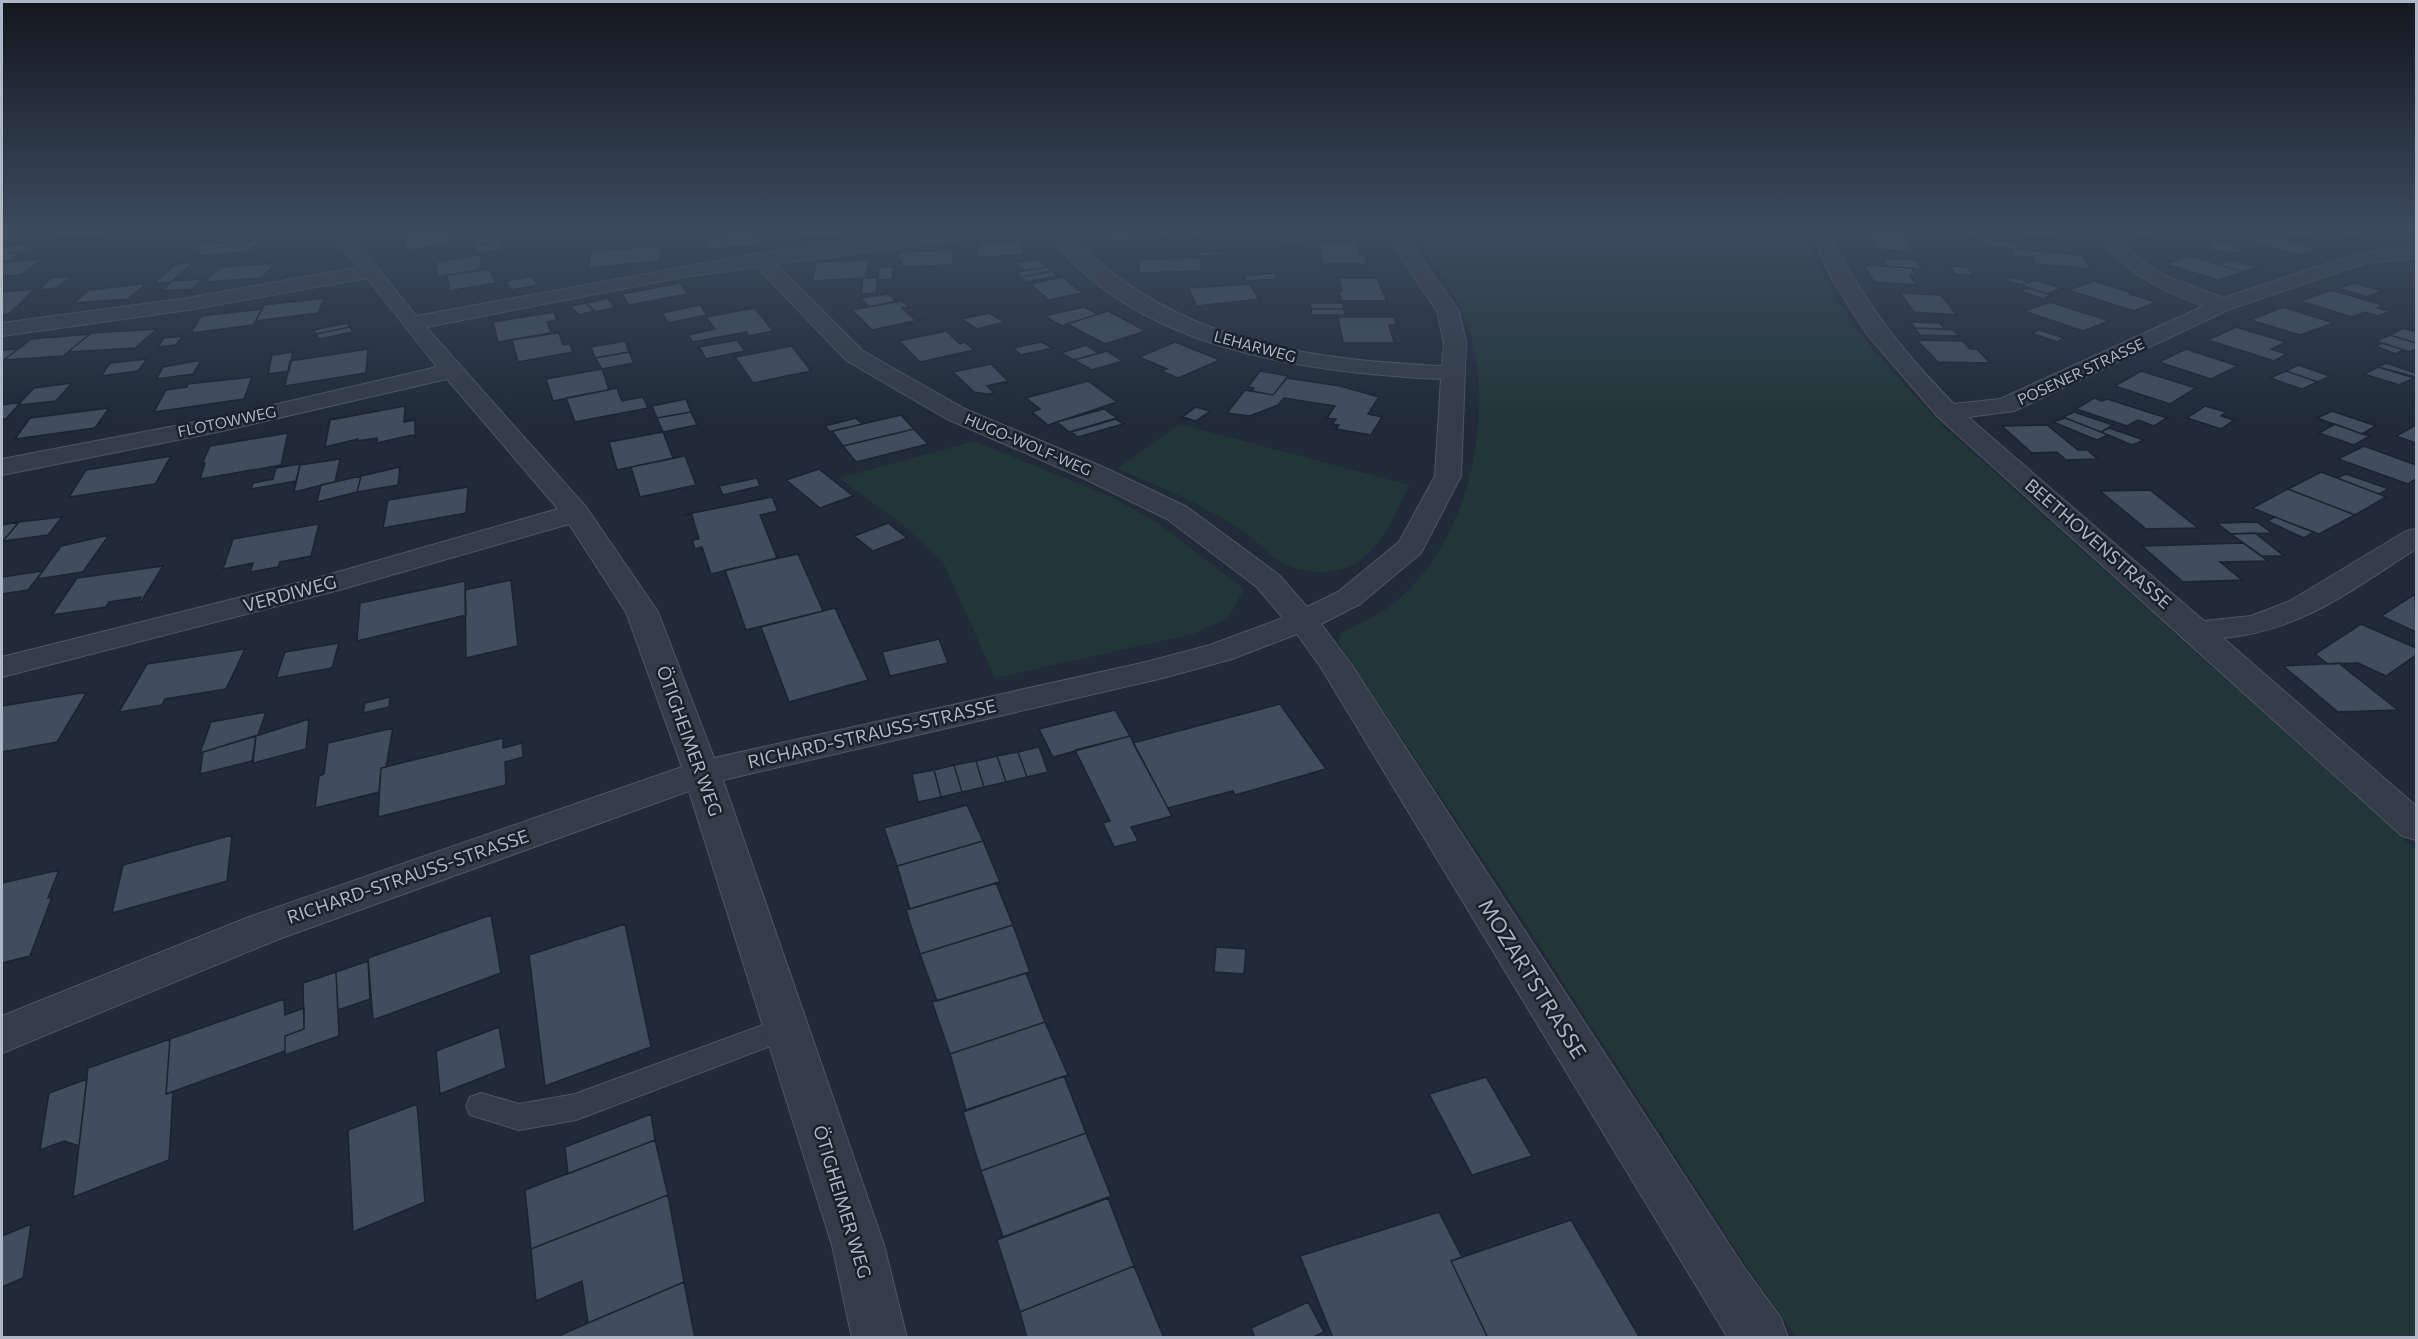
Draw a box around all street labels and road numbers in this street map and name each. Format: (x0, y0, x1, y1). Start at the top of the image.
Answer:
street label: LEHARWEG (1212, 326, 1298, 366)
street label: POSENER STRASSE (2014, 334, 2147, 408)
street label: FLOTOWWEG (176, 402, 278, 440)
street label: HUGO-WOLF-WEG (962, 409, 1094, 479)
street label: BEETHOVENSTRASSE (2021, 474, 2176, 613)
street label: VERDIWEG (241, 570, 339, 616)
street label: ÖTIGHEIMER WEG (652, 662, 727, 819)
street label: RICHARD-STRAUSS-STRASSE (746, 694, 998, 772)
street label: RICHARD-STRAUSS-STRASSE (284, 824, 531, 928)
street label: MOZARTSTRASSE (1474, 894, 1592, 1063)
street label: ÖTIGHEIMER WEG (809, 1123, 877, 1281)

